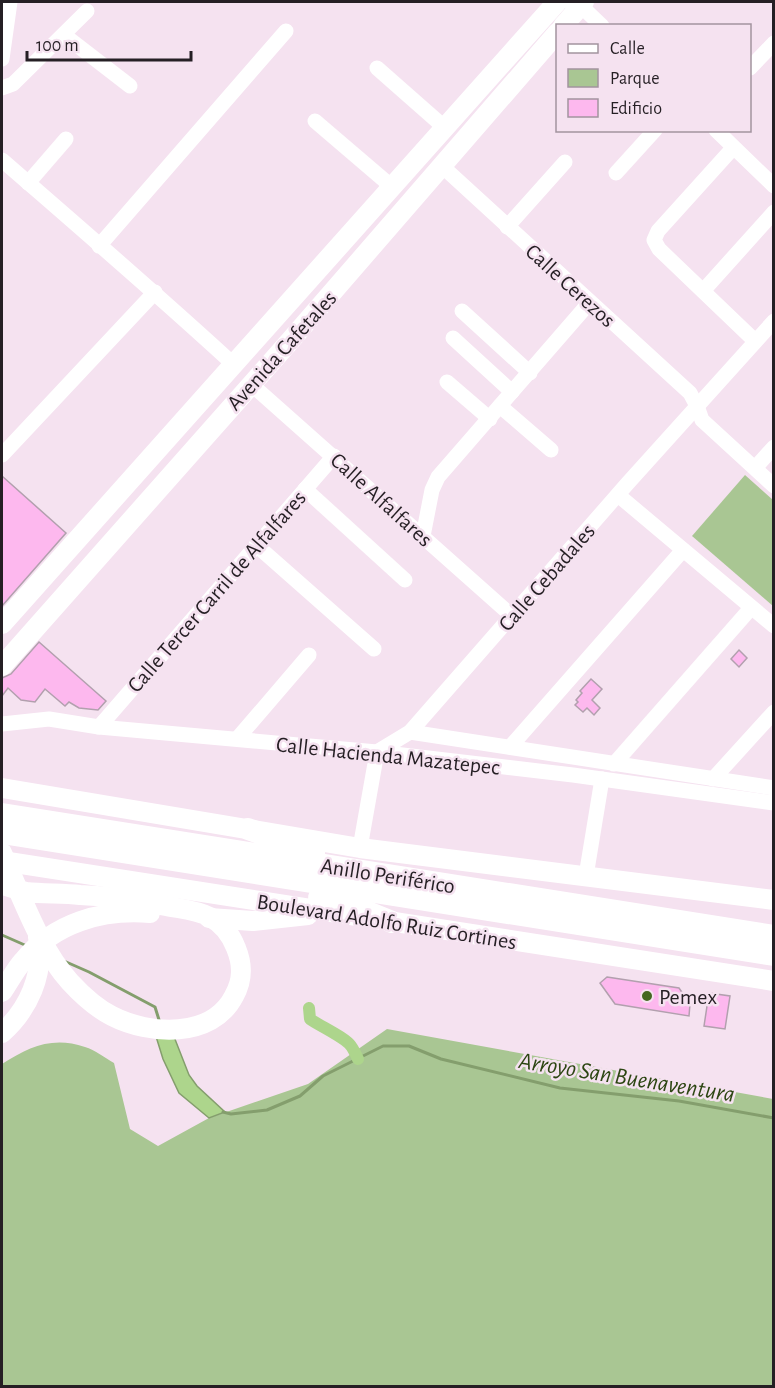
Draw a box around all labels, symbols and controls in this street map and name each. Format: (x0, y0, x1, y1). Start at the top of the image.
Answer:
scale bar (27, 24, 190, 62)
legend (556, 24, 751, 132)
text: 100 m (36, 37, 79, 55)
text: Calle (610, 40, 645, 58)
text: Parque (610, 70, 659, 88)
text: Edificio (610, 100, 662, 118)
street label: Calle Cerezos (521, 240, 619, 331)
street label: Avenida Cafetales (223, 287, 341, 415)
street label: Calle Alfalfares (326, 449, 436, 551)
street label: Calle Tercer Carril de Alfalfares (123, 487, 310, 697)
street label: Calle Cebadales (494, 520, 599, 635)
street label: Calle Hacienda Mazatepec (275, 733, 501, 779)
street label: Anillo Periférico (319, 855, 457, 897)
street label: Boulevard Adolfo Ruiz Cortines (255, 891, 518, 953)
place label: Pemex (659, 986, 717, 1008)
marker: Pemex (640, 989, 654, 1003)
water label: Arroyo San Buenaventura (516, 1049, 736, 1107)

